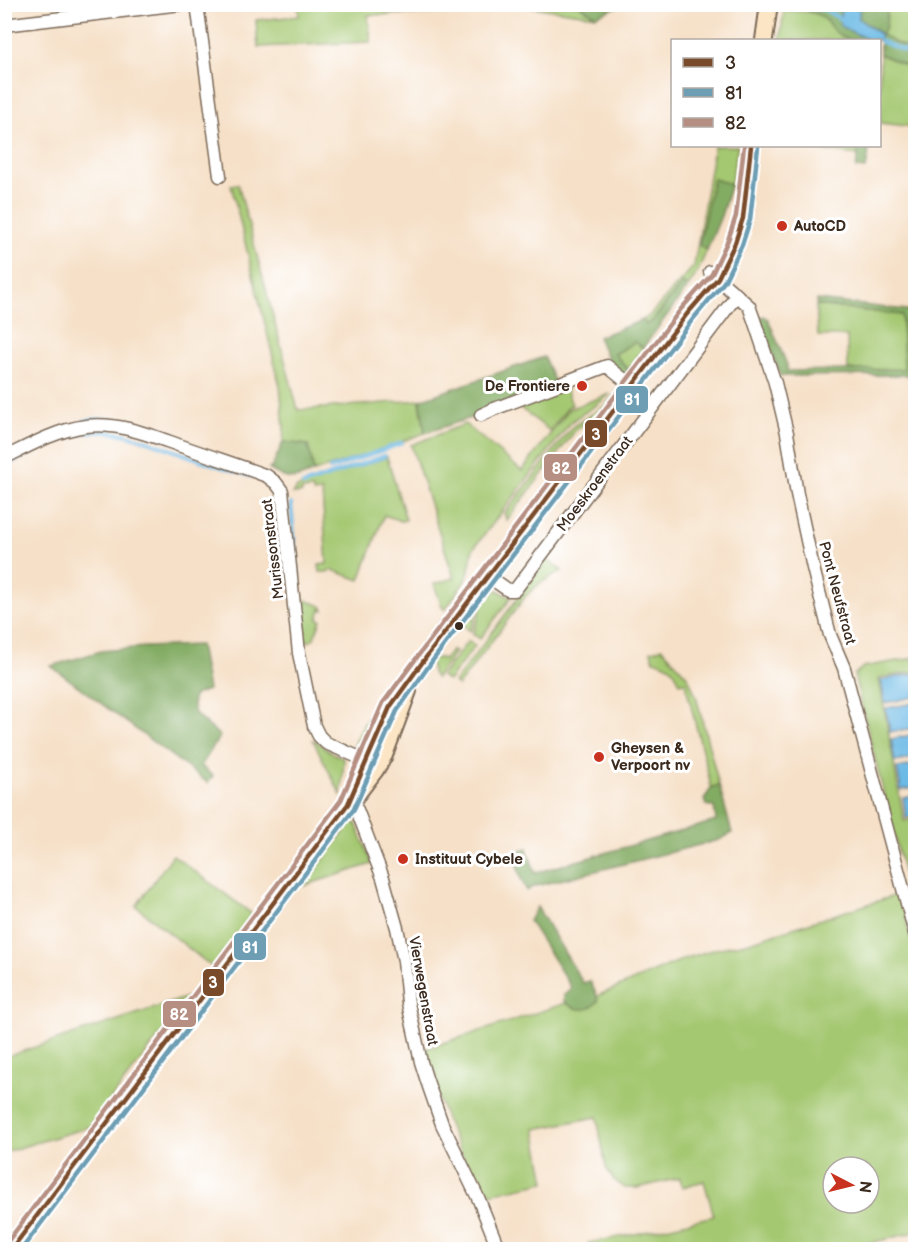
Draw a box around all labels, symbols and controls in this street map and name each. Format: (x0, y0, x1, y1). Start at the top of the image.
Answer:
legend (671, 39, 881, 147)
text: 3 (725, 53, 736, 74)
text: 81 (725, 83, 742, 104)
text: 82 (725, 113, 746, 134)
place label: AutoCD (793, 217, 846, 236)
marker: AutoCD (775, 219, 789, 233)
place label: De Frontiere (485, 377, 570, 396)
marker: De Frontiere (575, 379, 589, 393)
line badge: 81 (615, 385, 649, 414)
text: 81 (624, 391, 640, 410)
line badge: 3 (584, 419, 608, 448)
text: 3 (591, 426, 601, 445)
street label: Moeskroenstraat (553, 432, 637, 536)
line badge: 82 (543, 453, 578, 482)
text: 82 (551, 460, 571, 479)
street label: Murissonstraat (257, 497, 289, 600)
street label: Pont Neufstraat (814, 539, 860, 647)
unlabelled marker (453, 620, 465, 632)
place label: Gheysen & Verpoort nv (611, 739, 691, 775)
marker: Gheysen & Verpoort nv (592, 750, 606, 764)
place label: Instituut Cybele (415, 850, 523, 869)
marker: Instituut Cybele (396, 852, 410, 866)
line badge: 81 (233, 932, 267, 961)
street label: Vierwegenstraat (404, 935, 442, 1048)
text: 81 (242, 939, 258, 958)
line badge: 3 (202, 968, 225, 997)
text: 3 (208, 974, 218, 993)
line badge: 82 (162, 1000, 197, 1028)
text: 82 (169, 1006, 189, 1025)
north arrow (821, 1155, 881, 1215)
text: N (854, 1180, 875, 1194)

